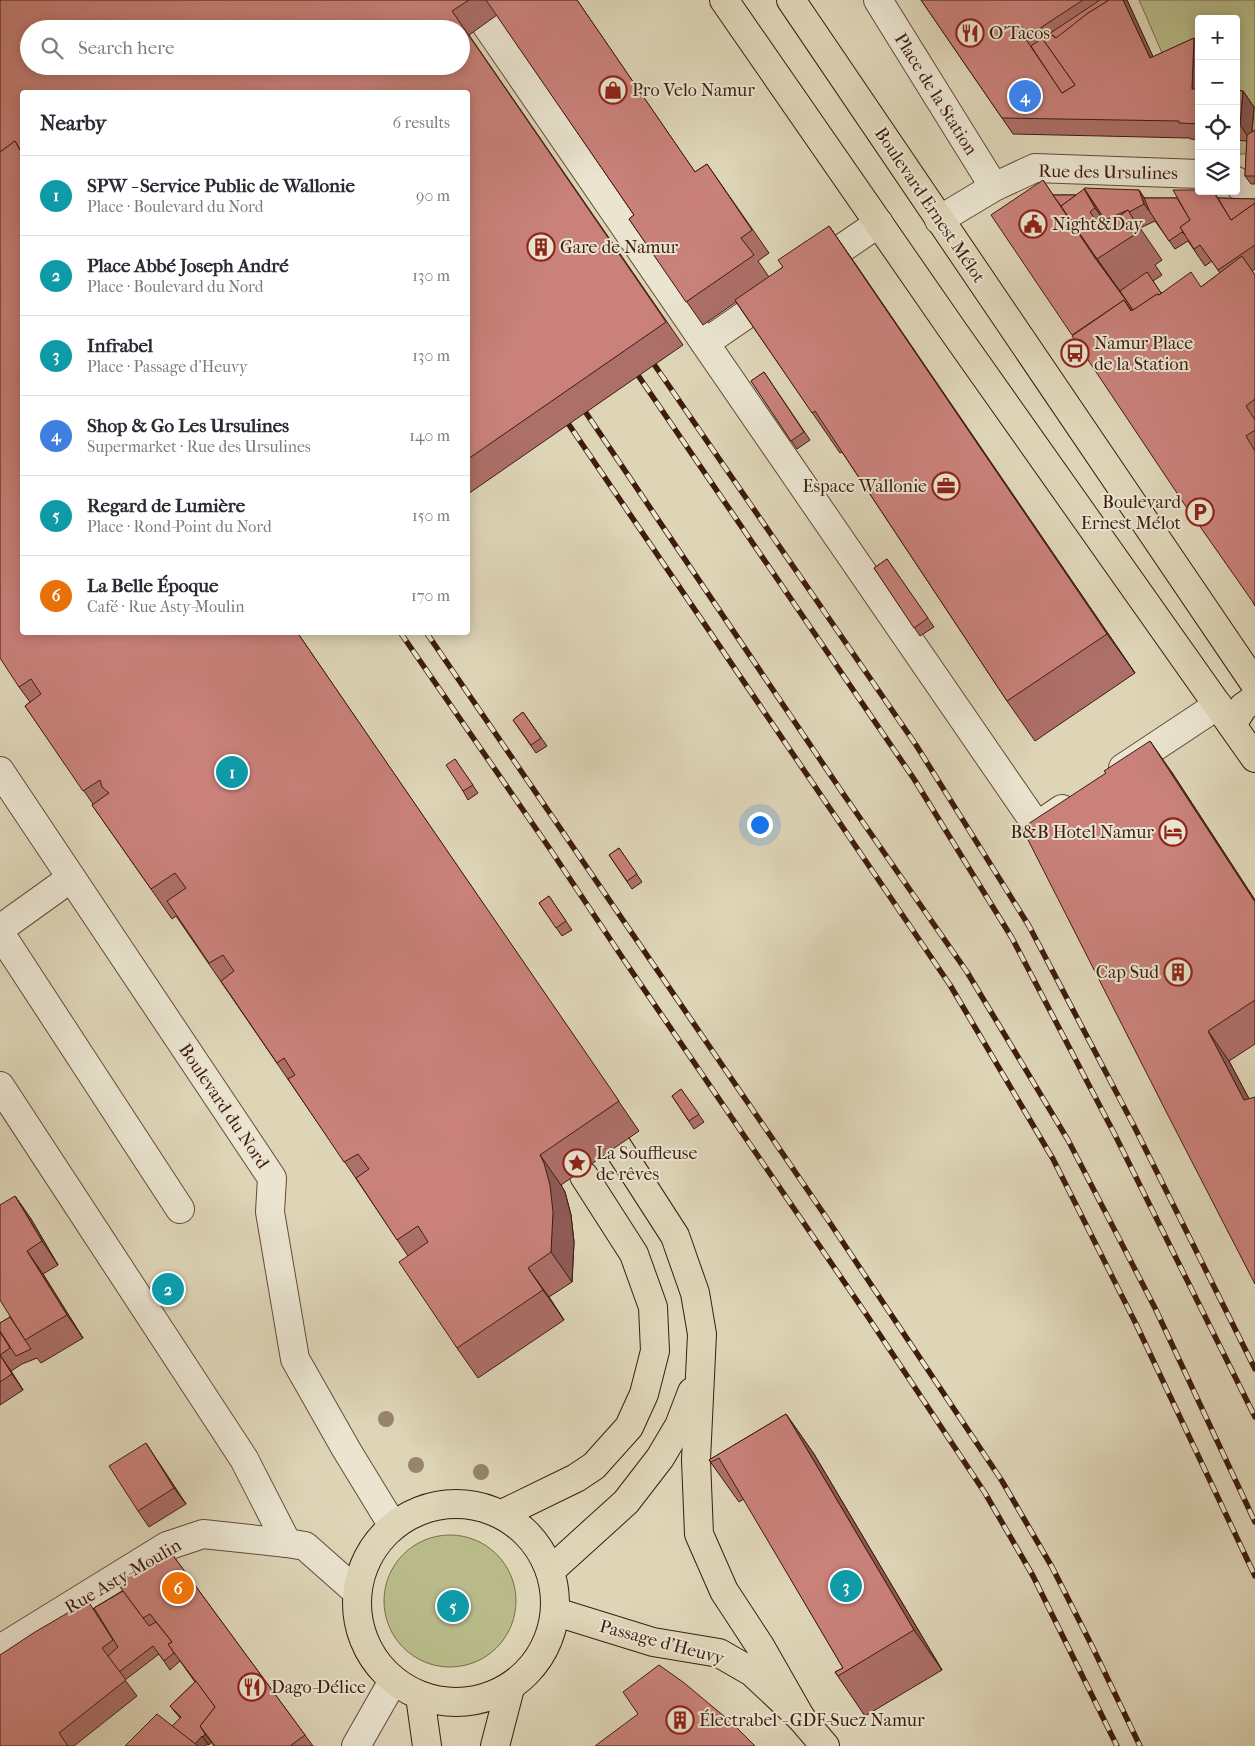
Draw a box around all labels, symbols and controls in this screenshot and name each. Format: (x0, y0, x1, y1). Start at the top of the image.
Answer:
map controls (1195, 15, 1240, 195)
button: + (1195, 15, 1240, 60)
restaurant icon: O'Tacos (955, 18, 985, 48)
search box (20, 20, 470, 75)
place label: O'Tacos (989, 23, 1050, 44)
street label: Place de la Station (890, 29, 982, 160)
icon: search (38, 34, 66, 62)
text: Search here (78, 37, 174, 59)
button: − (1195, 60, 1240, 105)
shop icon: Pro Velo Namur (598, 75, 628, 105)
pin: 4 (1009, 77, 1041, 115)
place label: Pro Velo Namur (632, 80, 755, 101)
button: locate (1195, 105, 1240, 150)
text: Nearby (40, 111, 106, 135)
text: 6 results (392, 113, 450, 132)
street label: Boulevard Ernest Mélot (870, 124, 990, 287)
button: layers (1195, 150, 1240, 195)
street label: Rue des Ursulines (1038, 161, 1178, 184)
text: SPW - Service Public de Wallonie (87, 175, 355, 197)
text: 1 (53, 186, 59, 205)
text: 90 m (416, 186, 450, 205)
text: Place · Boulevard du Nord (87, 197, 263, 216)
public building icon: Night&Day (1018, 209, 1048, 239)
place label: Night&Day (1052, 214, 1144, 235)
building icon: Gare de Namur (526, 232, 556, 262)
place label: Gare de Namur (560, 237, 679, 258)
text: Place Abbé Joseph André (87, 255, 289, 277)
text: 2 (52, 266, 60, 285)
text: 130 m (412, 266, 450, 285)
text: Place · Boulevard du Nord (87, 277, 263, 296)
place label: Namur Place de la Station (1094, 333, 1193, 375)
text: Infrabel (87, 335, 153, 357)
bus stop icon: Namur Place de la Station (1060, 338, 1090, 368)
text: 3 (53, 346, 59, 365)
text: 130 m (412, 346, 450, 365)
text: Place · Passage d'Heuvy (87, 357, 247, 376)
text: Shop & Go Les Ursulines (87, 415, 289, 437)
text: 4 (51, 426, 61, 445)
text: 140 m (409, 426, 450, 445)
text: Supermarket · Rue des Ursulines (87, 437, 311, 456)
office icon: Espace Wallonie (931, 471, 961, 501)
place label: Espace Wallonie (802, 476, 927, 497)
place label: Boulevard Ernest Mélot (1081, 492, 1182, 534)
text: Regard de Lumière (87, 495, 245, 517)
parking icon: Boulevard Ernest Mélot (1185, 497, 1215, 527)
text: 5 (53, 506, 59, 525)
text: 150 m (412, 506, 450, 525)
text: Place · Rond-Point du Nord (87, 517, 272, 536)
text: La Belle Époque (87, 575, 218, 597)
text: 6 (52, 586, 60, 605)
text: 170 m (411, 586, 450, 605)
text: Café · Rue Asty-Moulin (87, 597, 244, 616)
pin: 1 (216, 753, 248, 791)
your location (747, 812, 773, 838)
hotel icon: B&B Hotel Namur (1158, 817, 1188, 847)
place label: B&B Hotel Namur (1011, 822, 1154, 843)
building icon: Cap Sud (1163, 957, 1193, 987)
place label: Cap Sud (1096, 962, 1159, 983)
street label: Boulevard du Nord (174, 1040, 273, 1173)
place label: La Souffleuse de rêves (596, 1143, 698, 1185)
place icon: La Souffleuse de rêves (562, 1148, 592, 1178)
pin: 2 (152, 1270, 184, 1308)
street label: Rue Asty-Moulin (61, 1534, 186, 1618)
pin: 3 (830, 1567, 862, 1605)
pin: 6 (162, 1569, 194, 1607)
pin: 5 (437, 1587, 469, 1625)
street label: Passage d'Heuvy (597, 1616, 728, 1670)
restaurant icon: Dago-Délice (237, 1672, 267, 1702)
place label: Dago-Délice (271, 1677, 366, 1698)
building icon: Électrabel - GDF-Suez Namur (665, 1705, 695, 1735)
place label: Électrabel - GDF-Suez Namur (699, 1709, 925, 1731)

